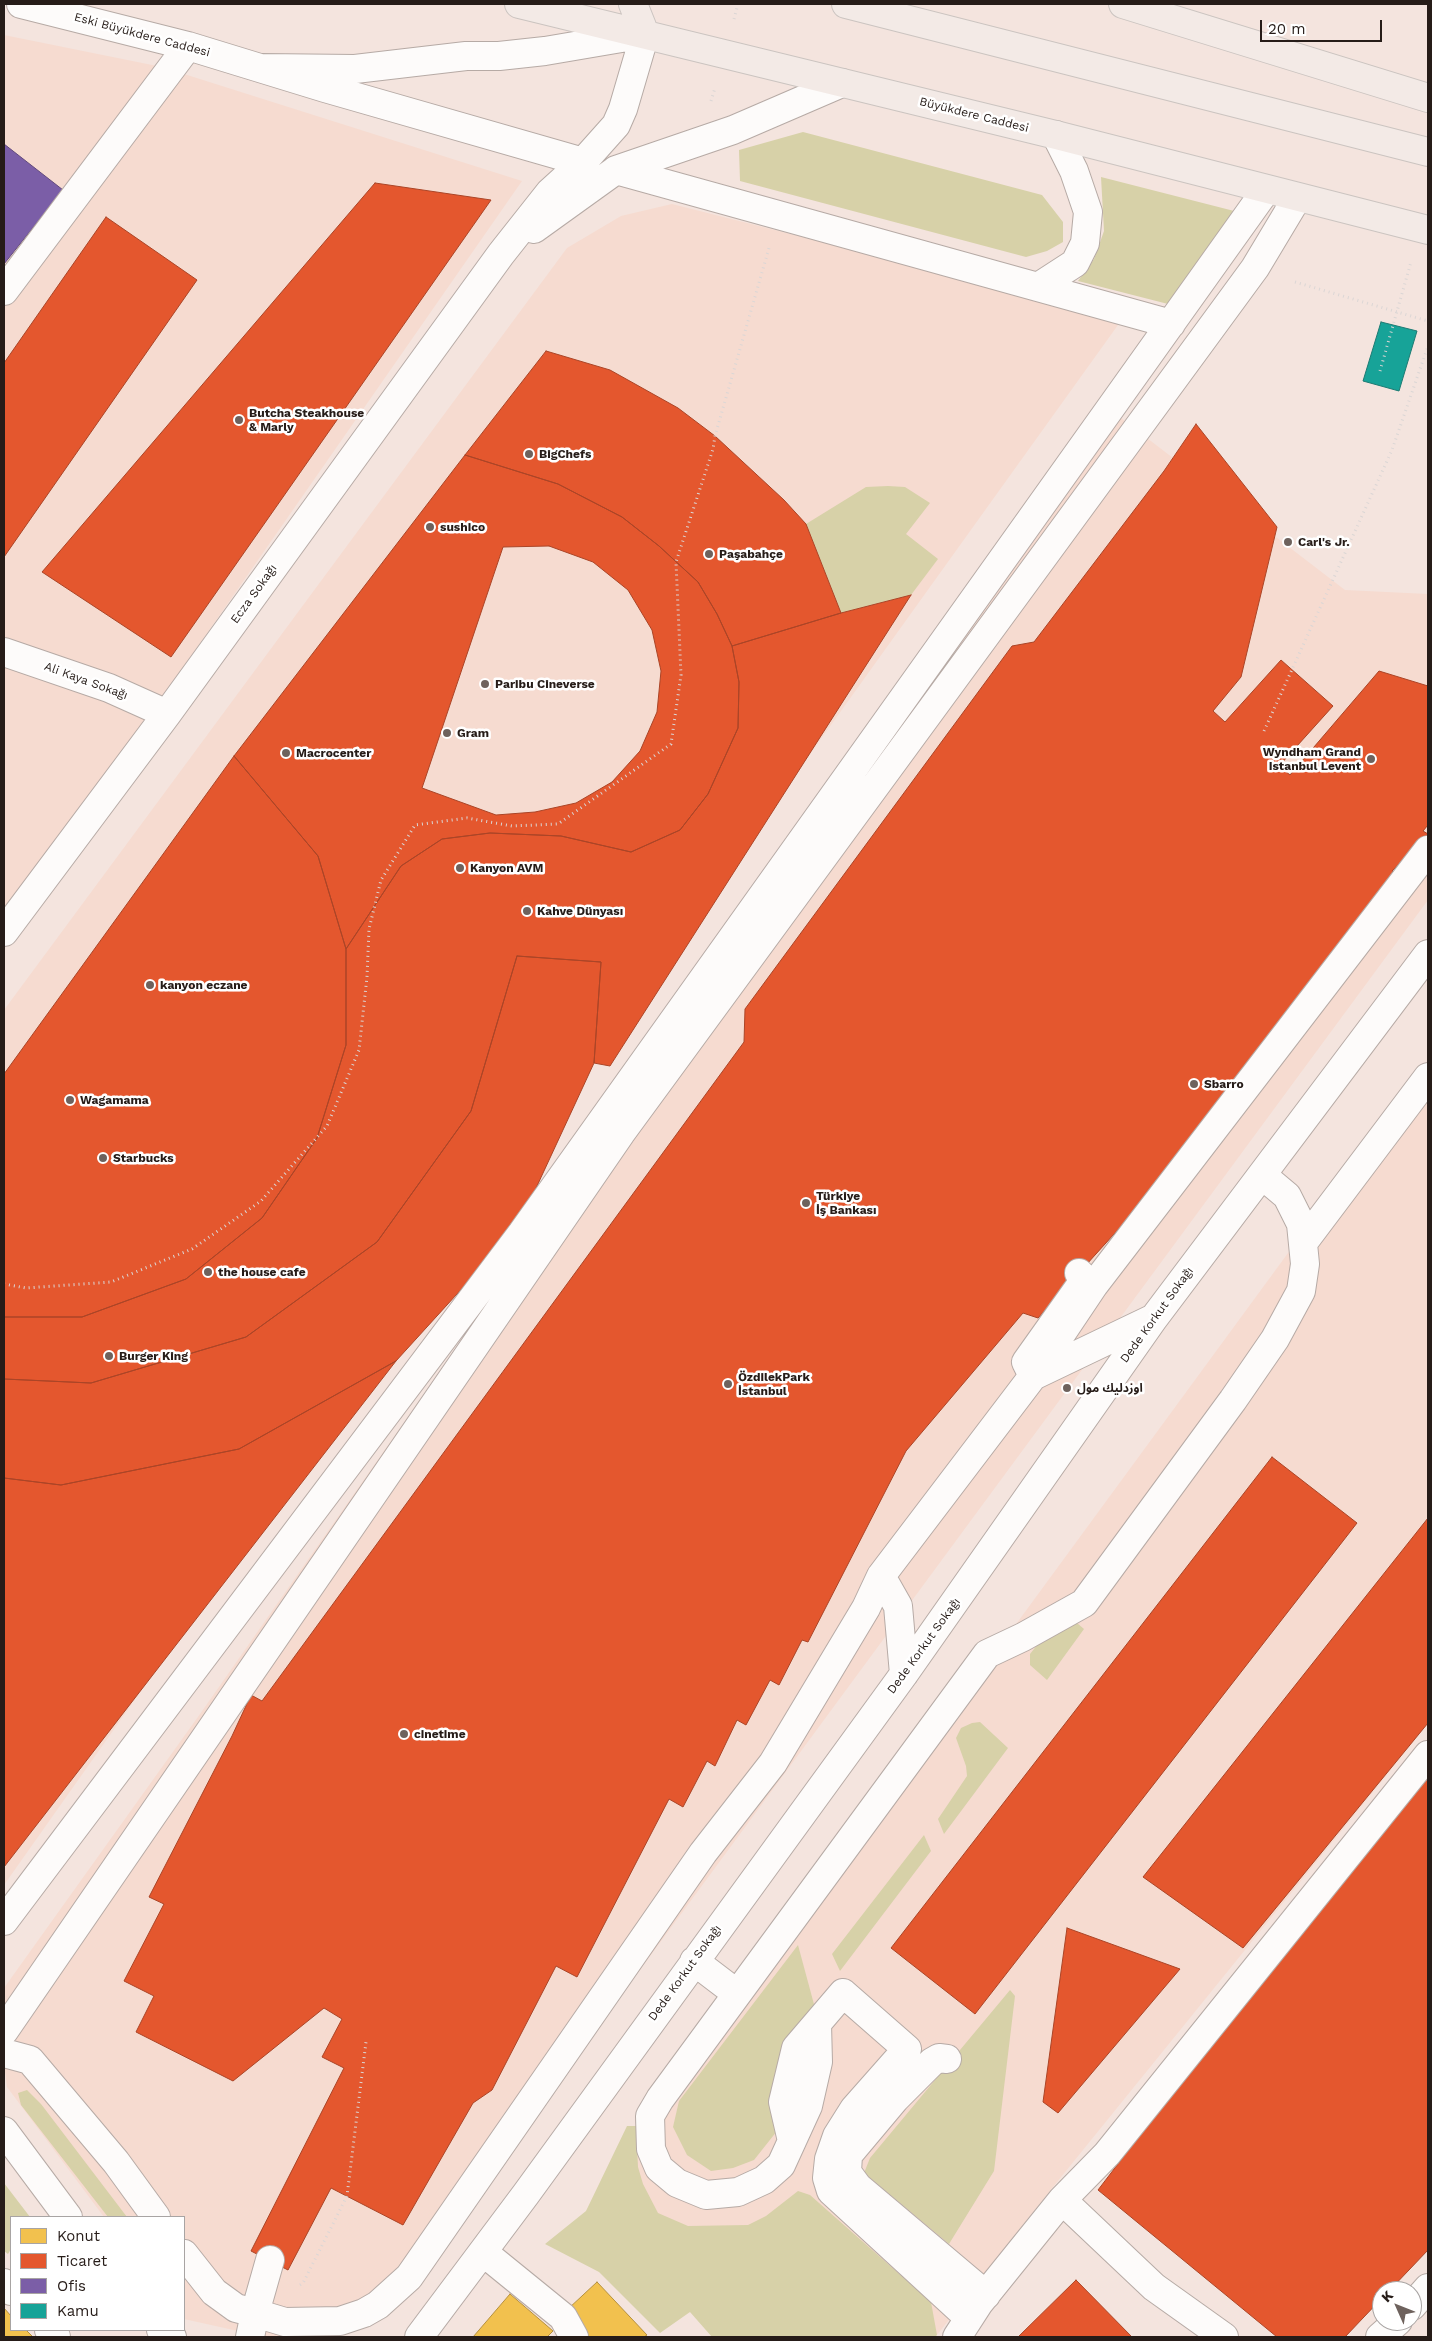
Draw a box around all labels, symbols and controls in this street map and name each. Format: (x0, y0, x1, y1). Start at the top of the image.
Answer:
street label: Eski Büyükdere Caddesi (72, 10, 212, 60)
scale bar (1262, 10, 1384, 42)
text: 20 m (1268, 20, 1306, 38)
street label: Büyükdere Caddesi (918, 94, 1030, 136)
place label: Butcha Steakhouse & Marly (249, 406, 364, 434)
marker: Butcha Steakhouse & Marly (233, 414, 245, 426)
place label: BigChefs (539, 447, 591, 461)
marker: BigChefs (523, 448, 535, 460)
place label: sushico (440, 520, 485, 534)
marker: sushico (424, 521, 436, 533)
place label: Carl's Jr. (1298, 535, 1350, 549)
marker: Carl's Jr. (1282, 536, 1294, 548)
place label: Paşabahçe (719, 547, 783, 561)
marker: Paşabahçe (703, 548, 715, 560)
street label: Ecza Sokağı (228, 562, 280, 626)
street label: Ali Kaya Sokağı (42, 659, 130, 703)
place label: Paribu Cineverse (495, 677, 595, 691)
marker: Paribu Cineverse (479, 678, 491, 690)
place label: Gram (457, 726, 489, 740)
marker: Gram (441, 727, 453, 739)
place label: Wyndham Grand Istanbul Levent (1263, 745, 1361, 773)
place label: Macrocenter (296, 746, 371, 760)
marker: Macrocenter (280, 747, 292, 759)
marker: Wyndham Grand Istanbul Levent (1365, 753, 1377, 765)
place label: Kanyon AVM (470, 861, 543, 875)
marker: Kanyon AVM (454, 862, 466, 874)
place label: Kahve Dünyası (537, 904, 623, 918)
marker: Kahve Dünyası (521, 905, 533, 917)
place label: kanyon eczane (160, 978, 248, 992)
marker: kanyon eczane (144, 979, 156, 991)
place label: Sbarro (1204, 1077, 1244, 1091)
marker: Sbarro (1188, 1078, 1200, 1090)
place label: Wagamama (80, 1093, 149, 1107)
marker: Wagamama (64, 1094, 76, 1106)
place label: Starbucks (113, 1151, 174, 1165)
marker: Starbucks (97, 1152, 109, 1164)
place label: Türkiye İş Bankası (816, 1189, 876, 1217)
marker: Türkiye İş Bankası (800, 1197, 812, 1209)
street label: Dede Korkut Sokağı (1117, 1264, 1197, 1366)
place label: the house cafe (218, 1265, 306, 1279)
marker: the house cafe (202, 1266, 214, 1278)
place label: Burger King (119, 1349, 188, 1363)
marker: Burger King (103, 1350, 115, 1362)
place label: ÖzdilekPark İstanbul (738, 1370, 810, 1398)
marker: ÖzdilekPark İstanbul (722, 1378, 734, 1390)
place label: اوزدليك مول (1077, 1381, 1143, 1395)
marker: اوزدليك مول (1061, 1382, 1073, 1394)
street label: Dede Korkut Sokağı (884, 1595, 964, 1697)
place label: cinetime (414, 1727, 466, 1741)
marker: cinetime (398, 1728, 410, 1740)
street label: Dede Korkut Sokağı (645, 1922, 725, 2024)
legend (10, 2216, 185, 2331)
text: Konut (57, 2227, 100, 2245)
text: Ticaret (57, 2252, 107, 2270)
text: Ofis (57, 2277, 86, 2295)
north arrow (1372, 2281, 1422, 2331)
text: K (1378, 2287, 1396, 2305)
text: Kamu (57, 2302, 99, 2320)

